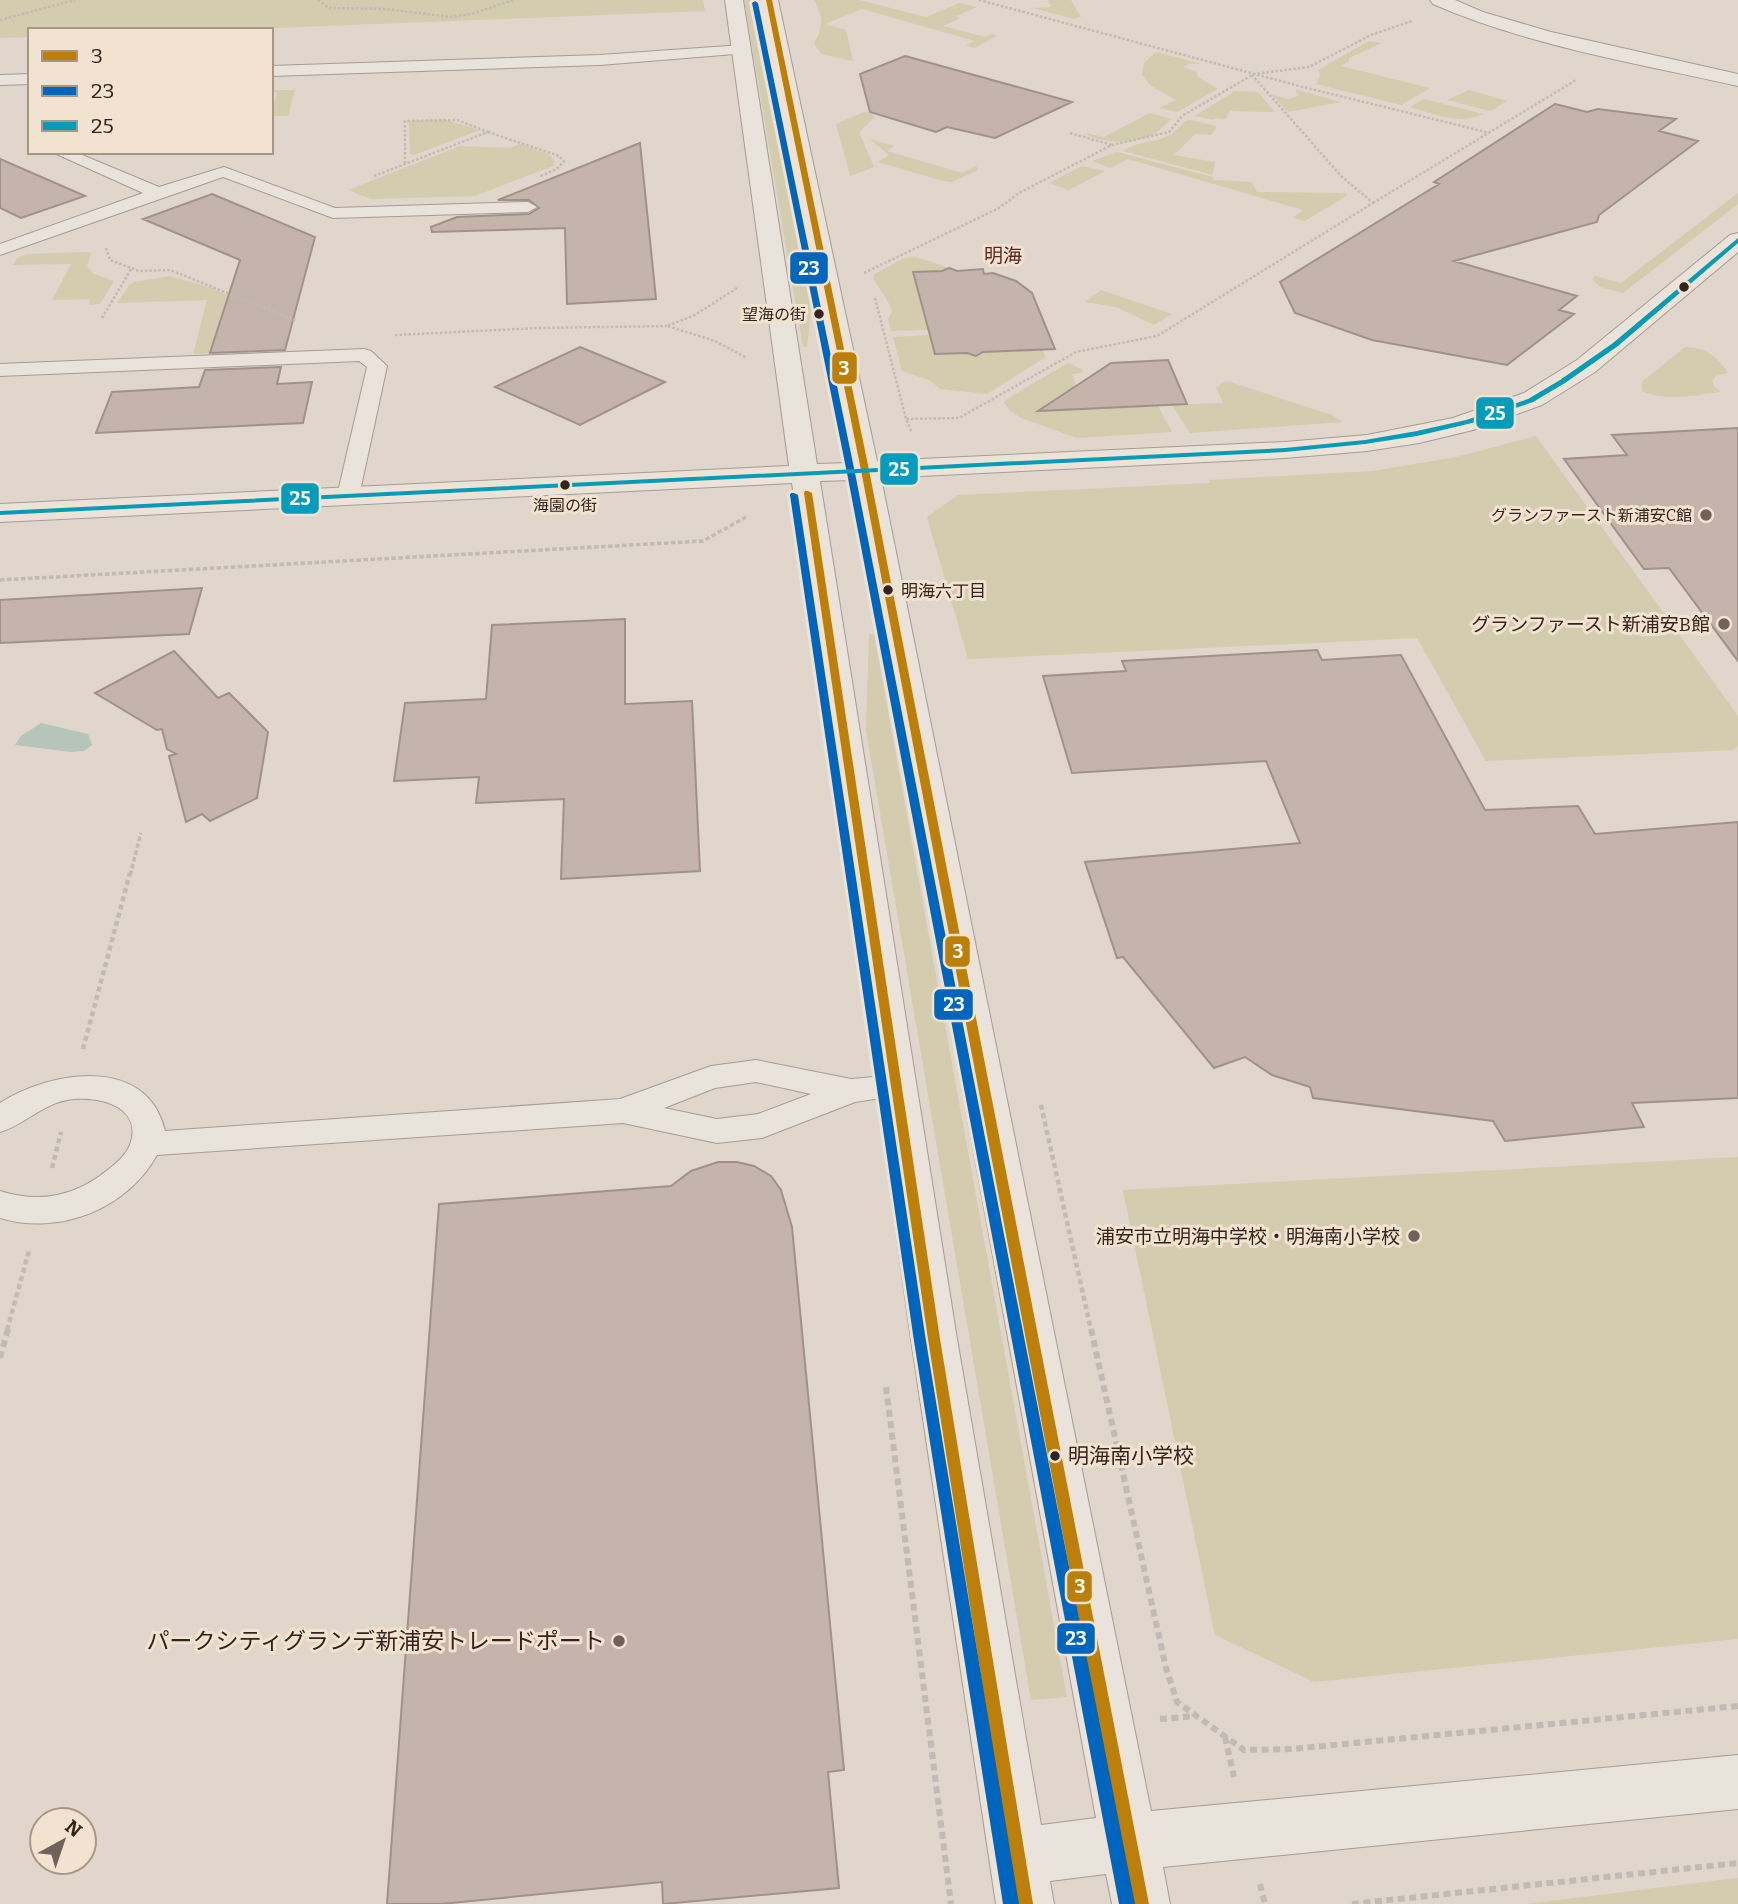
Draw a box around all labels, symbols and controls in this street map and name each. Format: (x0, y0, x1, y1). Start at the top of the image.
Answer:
legend (28, 28, 273, 154)
text: 3 (91, 43, 103, 69)
text: 23 (91, 78, 114, 104)
text: 25 (91, 113, 114, 139)
district label: 明海 (984, 244, 1022, 267)
line badge: 23 (789, 251, 829, 285)
text: 23 (798, 257, 820, 280)
unlabelled marker (1677, 280, 1691, 294)
place label: 望海の街 (742, 305, 806, 324)
marker: 望海の街 (812, 307, 826, 321)
line badge: 3 (831, 351, 858, 385)
text: 3 (839, 357, 850, 380)
line badge: 25 (1475, 396, 1515, 430)
text: 25 (1484, 402, 1506, 425)
line badge: 25 (879, 452, 919, 486)
text: 25 (888, 458, 910, 481)
marker: 海園の街 (558, 478, 572, 492)
line badge: 25 (280, 482, 320, 515)
text: 25 (289, 487, 311, 510)
place label: 海園の街 (533, 496, 597, 515)
place label: グランファースト新浦安C館 (1491, 506, 1692, 525)
marker: グランファースト新浦安C館 (1698, 507, 1714, 523)
place label: 明海六丁目 (901, 581, 986, 602)
marker: 明海六丁目 (881, 583, 895, 597)
place label: グランファースト新浦安B館 (1471, 613, 1710, 636)
marker: グランファースト新浦安B館 (1716, 616, 1732, 632)
line badge: 3 (944, 935, 971, 968)
text: 3 (953, 940, 964, 963)
line badge: 23 (933, 988, 974, 1021)
text: 23 (943, 993, 965, 1016)
place label: 浦安市立明海中学校・明海南小学校 (1096, 1225, 1400, 1248)
marker: 浦安市立明海中学校・明海南小学校 (1406, 1228, 1422, 1244)
place label: 明海南小学校 (1068, 1443, 1194, 1469)
marker: 明海南小学校 (1048, 1449, 1062, 1463)
line badge: 3 (1066, 1570, 1093, 1603)
text: 3 (1075, 1575, 1086, 1598)
line badge: 23 (1056, 1622, 1096, 1655)
place label: パークシティグランデ新浦安トレードポート (146, 1627, 605, 1655)
text: 23 (1065, 1627, 1087, 1650)
marker: パークシティグランデ新浦安トレードポート (611, 1633, 627, 1649)
north arrow (28, 1806, 98, 1876)
text: N (61, 1815, 87, 1842)

